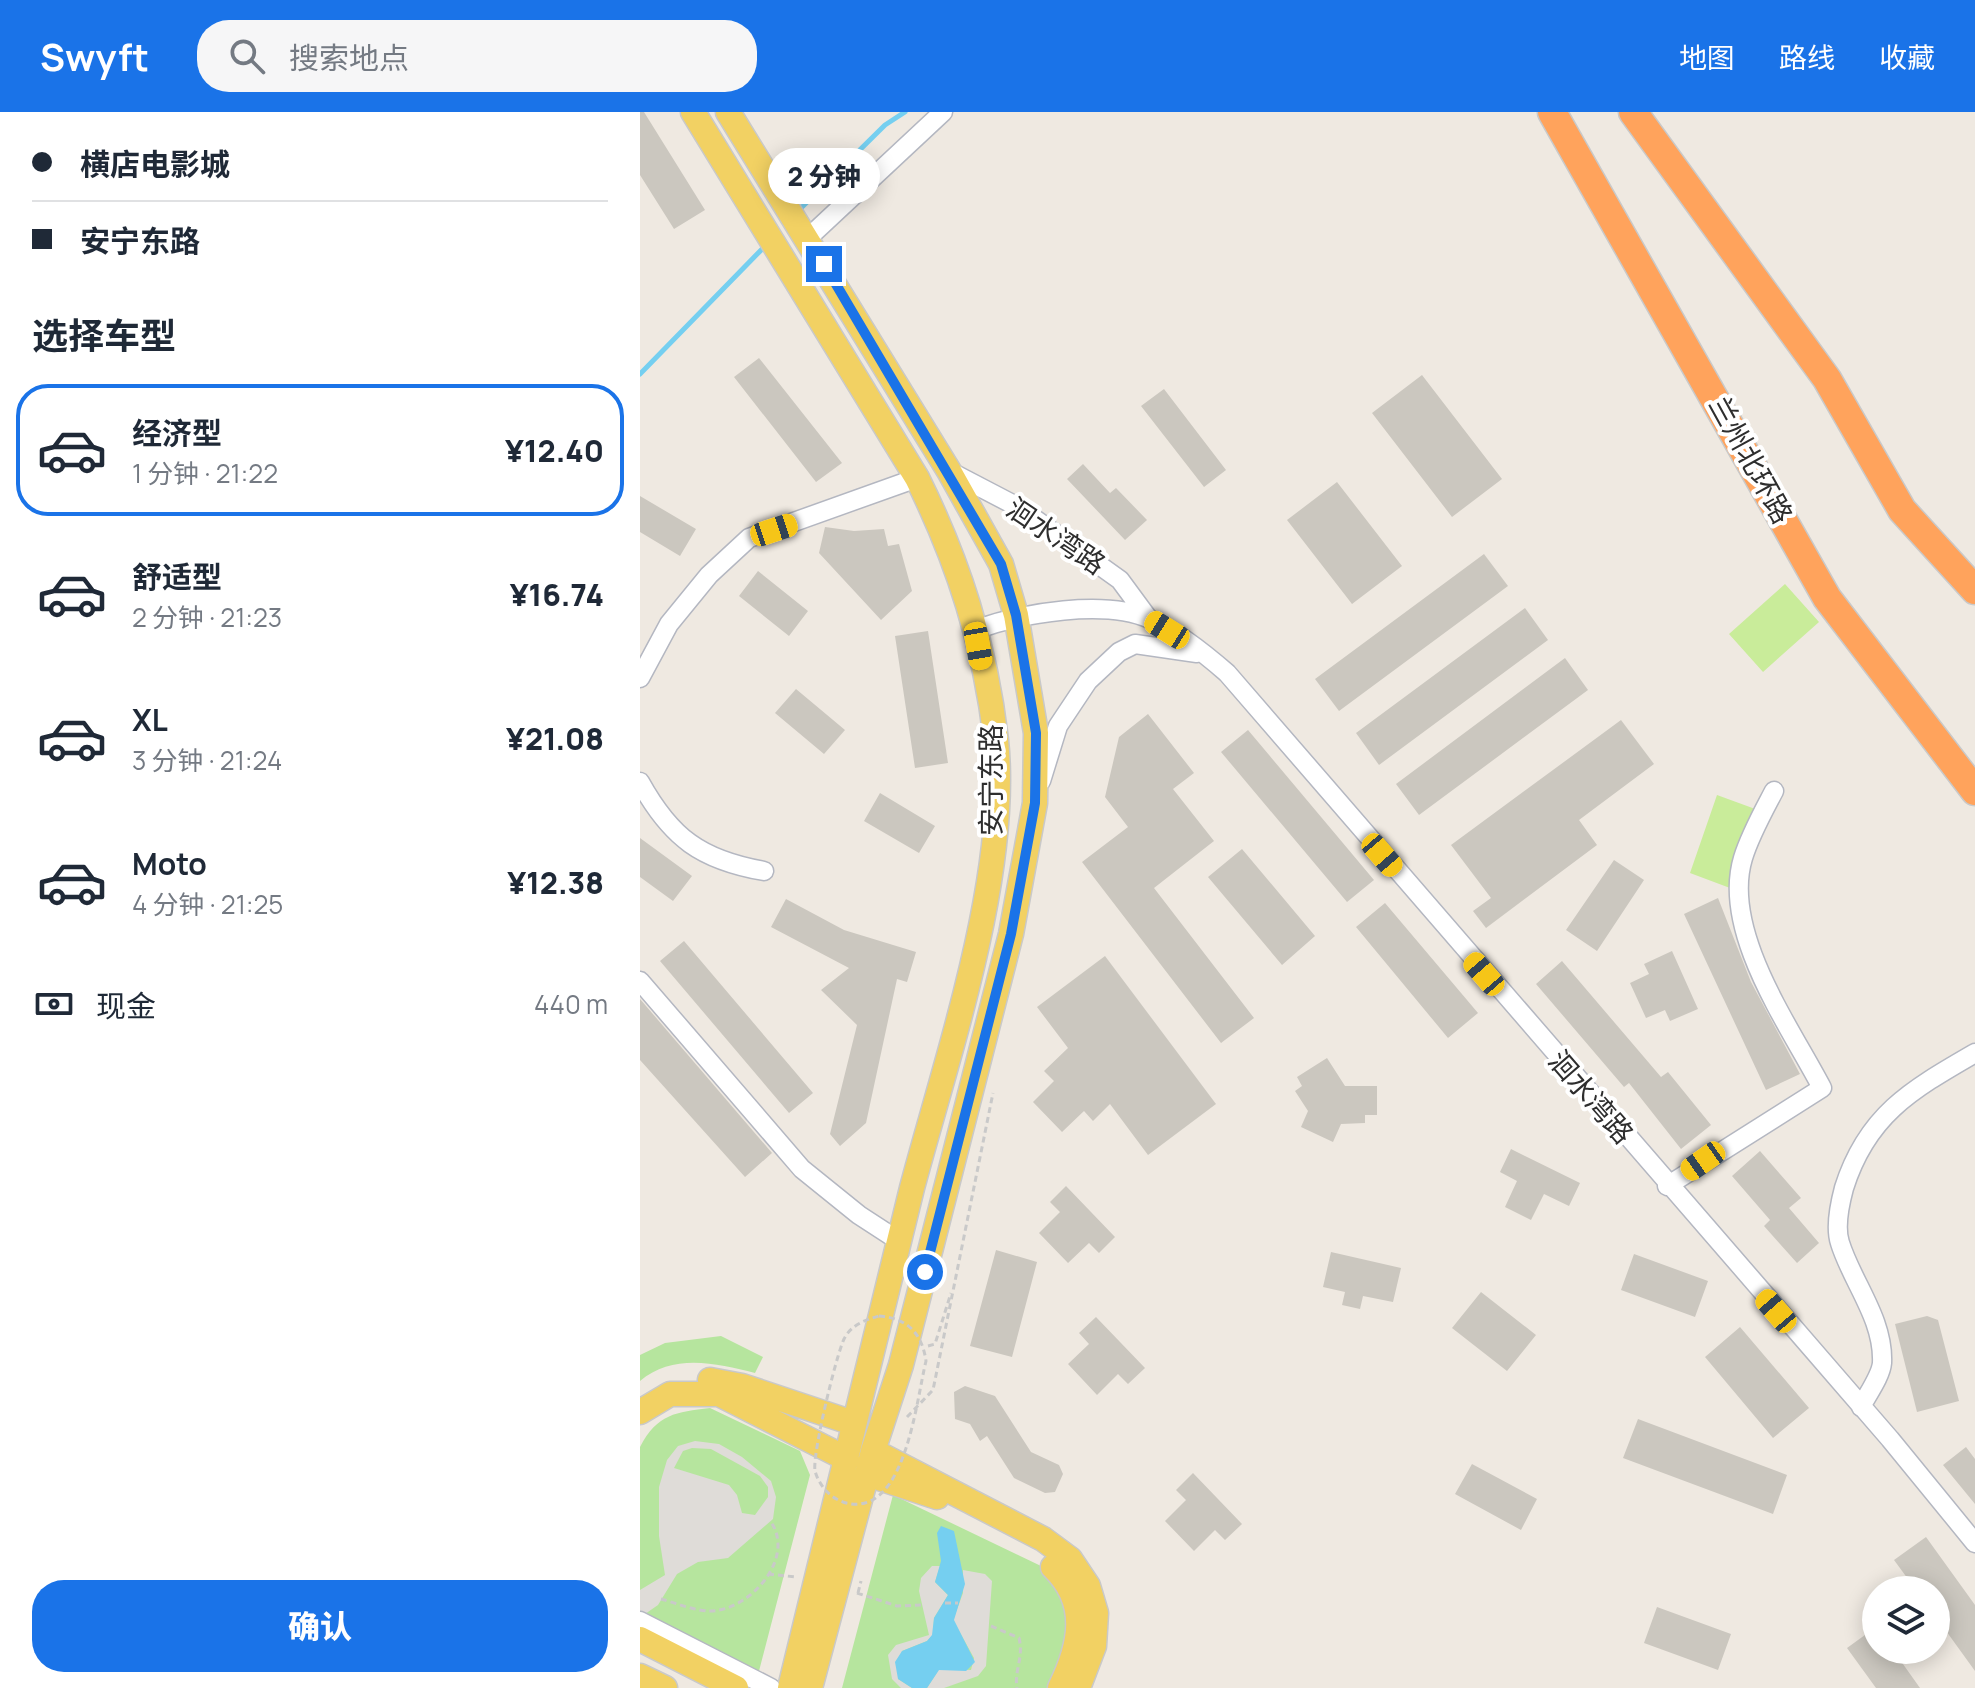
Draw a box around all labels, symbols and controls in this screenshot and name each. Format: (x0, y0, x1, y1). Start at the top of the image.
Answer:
search box (197, 20, 757, 92)
text: Swyft (40, 30, 149, 82)
icon: search (225, 34, 269, 78)
text: 搜索地点 (289, 37, 409, 78)
text: 地图 (1679, 38, 1735, 76)
text: 路线 (1779, 38, 1835, 76)
text: 收藏 (1879, 38, 1935, 76)
text: 横店电影城 (80, 143, 230, 184)
callout: 2 分钟 (768, 148, 880, 204)
text: 2 分钟 (788, 158, 860, 194)
text: 安宁东路 (80, 220, 200, 261)
route end (806, 246, 842, 282)
text: 选择车型 (32, 311, 176, 360)
street label: 兰州北环路 (1701, 389, 1802, 530)
text: 经济型 (132, 412, 222, 453)
icon: car (36, 414, 108, 486)
text: ¥12.40 (505, 430, 604, 471)
text: 1 分钟 · 21:22 (132, 455, 278, 491)
street label: 洄水湾路 (1000, 488, 1114, 582)
car (747, 511, 801, 549)
text: 舒适型 (132, 556, 222, 597)
icon: car (36, 558, 108, 630)
text: ¥16.74 (510, 574, 604, 615)
text: 2 分钟 · 21:23 (132, 599, 282, 635)
car (1140, 607, 1194, 653)
car (962, 620, 994, 672)
text: XL (132, 699, 168, 740)
icon: car (36, 702, 108, 774)
text: ¥21.08 (506, 718, 604, 759)
street label: 安宁东路 (971, 724, 1009, 836)
text: 3 分钟 · 21:24 (132, 742, 282, 778)
car (1357, 829, 1407, 881)
text: Moto (132, 843, 207, 884)
icon: car (36, 846, 108, 918)
text: ¥12.38 (507, 862, 604, 903)
text: 4 分钟 · 21:25 (132, 886, 283, 922)
car (1459, 948, 1509, 1000)
icon: cash (32, 982, 76, 1026)
text: 现金 (96, 985, 156, 1026)
text: 440 m (534, 986, 608, 1022)
street label: 洄水湾路 (1541, 1042, 1643, 1151)
car (1676, 1137, 1730, 1185)
route start (907, 1254, 943, 1290)
car (1751, 1285, 1801, 1337)
map controls (1862, 1576, 1950, 1664)
button: layers (1862, 1576, 1950, 1664)
button: 确认 (32, 1580, 608, 1672)

